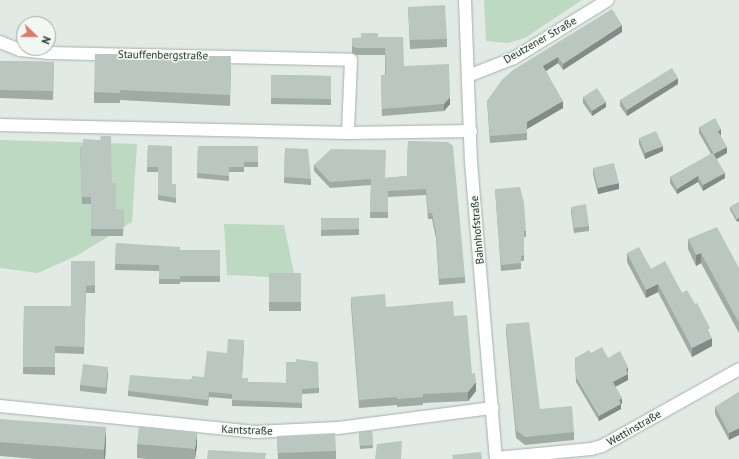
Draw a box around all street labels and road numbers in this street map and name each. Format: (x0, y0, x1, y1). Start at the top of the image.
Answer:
street label: Deutzener Straße (501, 14, 579, 66)
street label: Stauffenbergstraße (118, 48, 208, 62)
street label: Bahnhofstraße (467, 195, 487, 265)
street label: Wettinstraße (605, 407, 663, 449)
street label: Kantstraße (221, 423, 273, 437)

